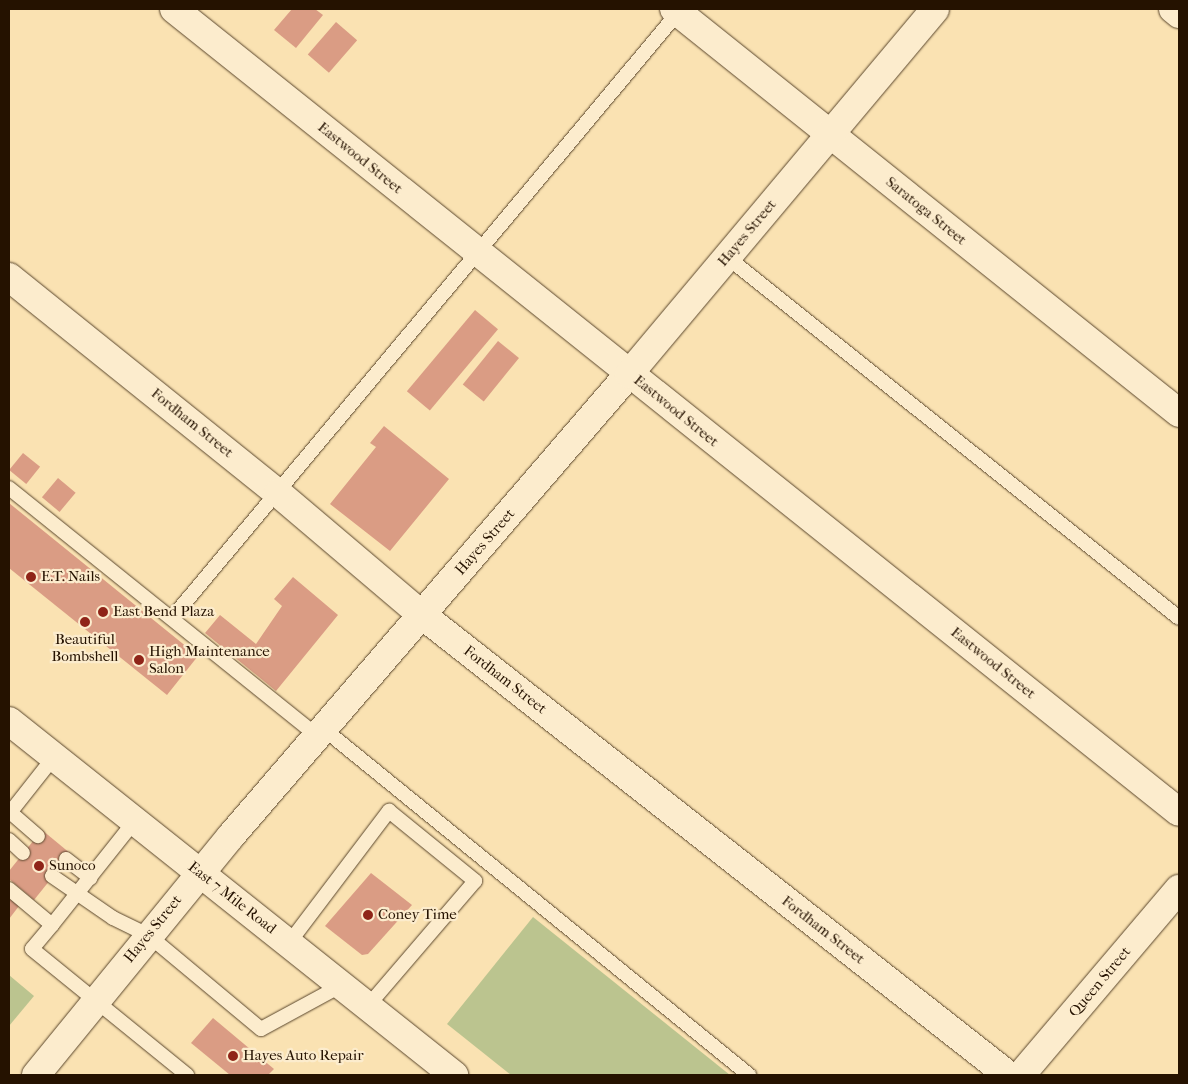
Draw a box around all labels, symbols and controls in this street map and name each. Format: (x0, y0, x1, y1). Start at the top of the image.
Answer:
street label: Eastwood Street (314, 118, 406, 198)
street label: Saratoga Street (882, 173, 970, 249)
street label: Hayes Street (714, 196, 780, 270)
street label: Eastwood Street (630, 371, 722, 451)
street label: Fordham Street (147, 384, 237, 462)
street label: Hayes Street (451, 505, 519, 579)
place label: E.T. Nails (41, 568, 100, 586)
marker: E.T. Nails (25, 571, 37, 583)
place label: East Bend Plaza (113, 603, 214, 621)
marker: East Bend Plaza (97, 606, 109, 618)
marker: Beautiful Bombshell (79, 616, 91, 628)
street label: Eastwood Street (947, 623, 1039, 703)
place label: Beautiful Bombshell (51, 630, 119, 665)
place label: High Maintenance Salon (149, 642, 270, 677)
street label: Fordham Street (460, 642, 550, 718)
marker: High Maintenance Salon (133, 654, 145, 666)
place label: Sunoco (49, 857, 96, 875)
street label: East 7 Mile Road (184, 858, 280, 938)
marker: Sunoco (33, 860, 45, 872)
street label: Hayes Street (120, 891, 186, 967)
street label: Fordham Street (778, 892, 868, 968)
place label: Coney Time (378, 906, 457, 924)
marker: Coney Time (362, 909, 374, 921)
street label: Queen Street (1065, 943, 1135, 1021)
place label: Hayes Auto Repair (243, 1047, 364, 1065)
marker: Hayes Auto Repair (227, 1050, 239, 1062)

